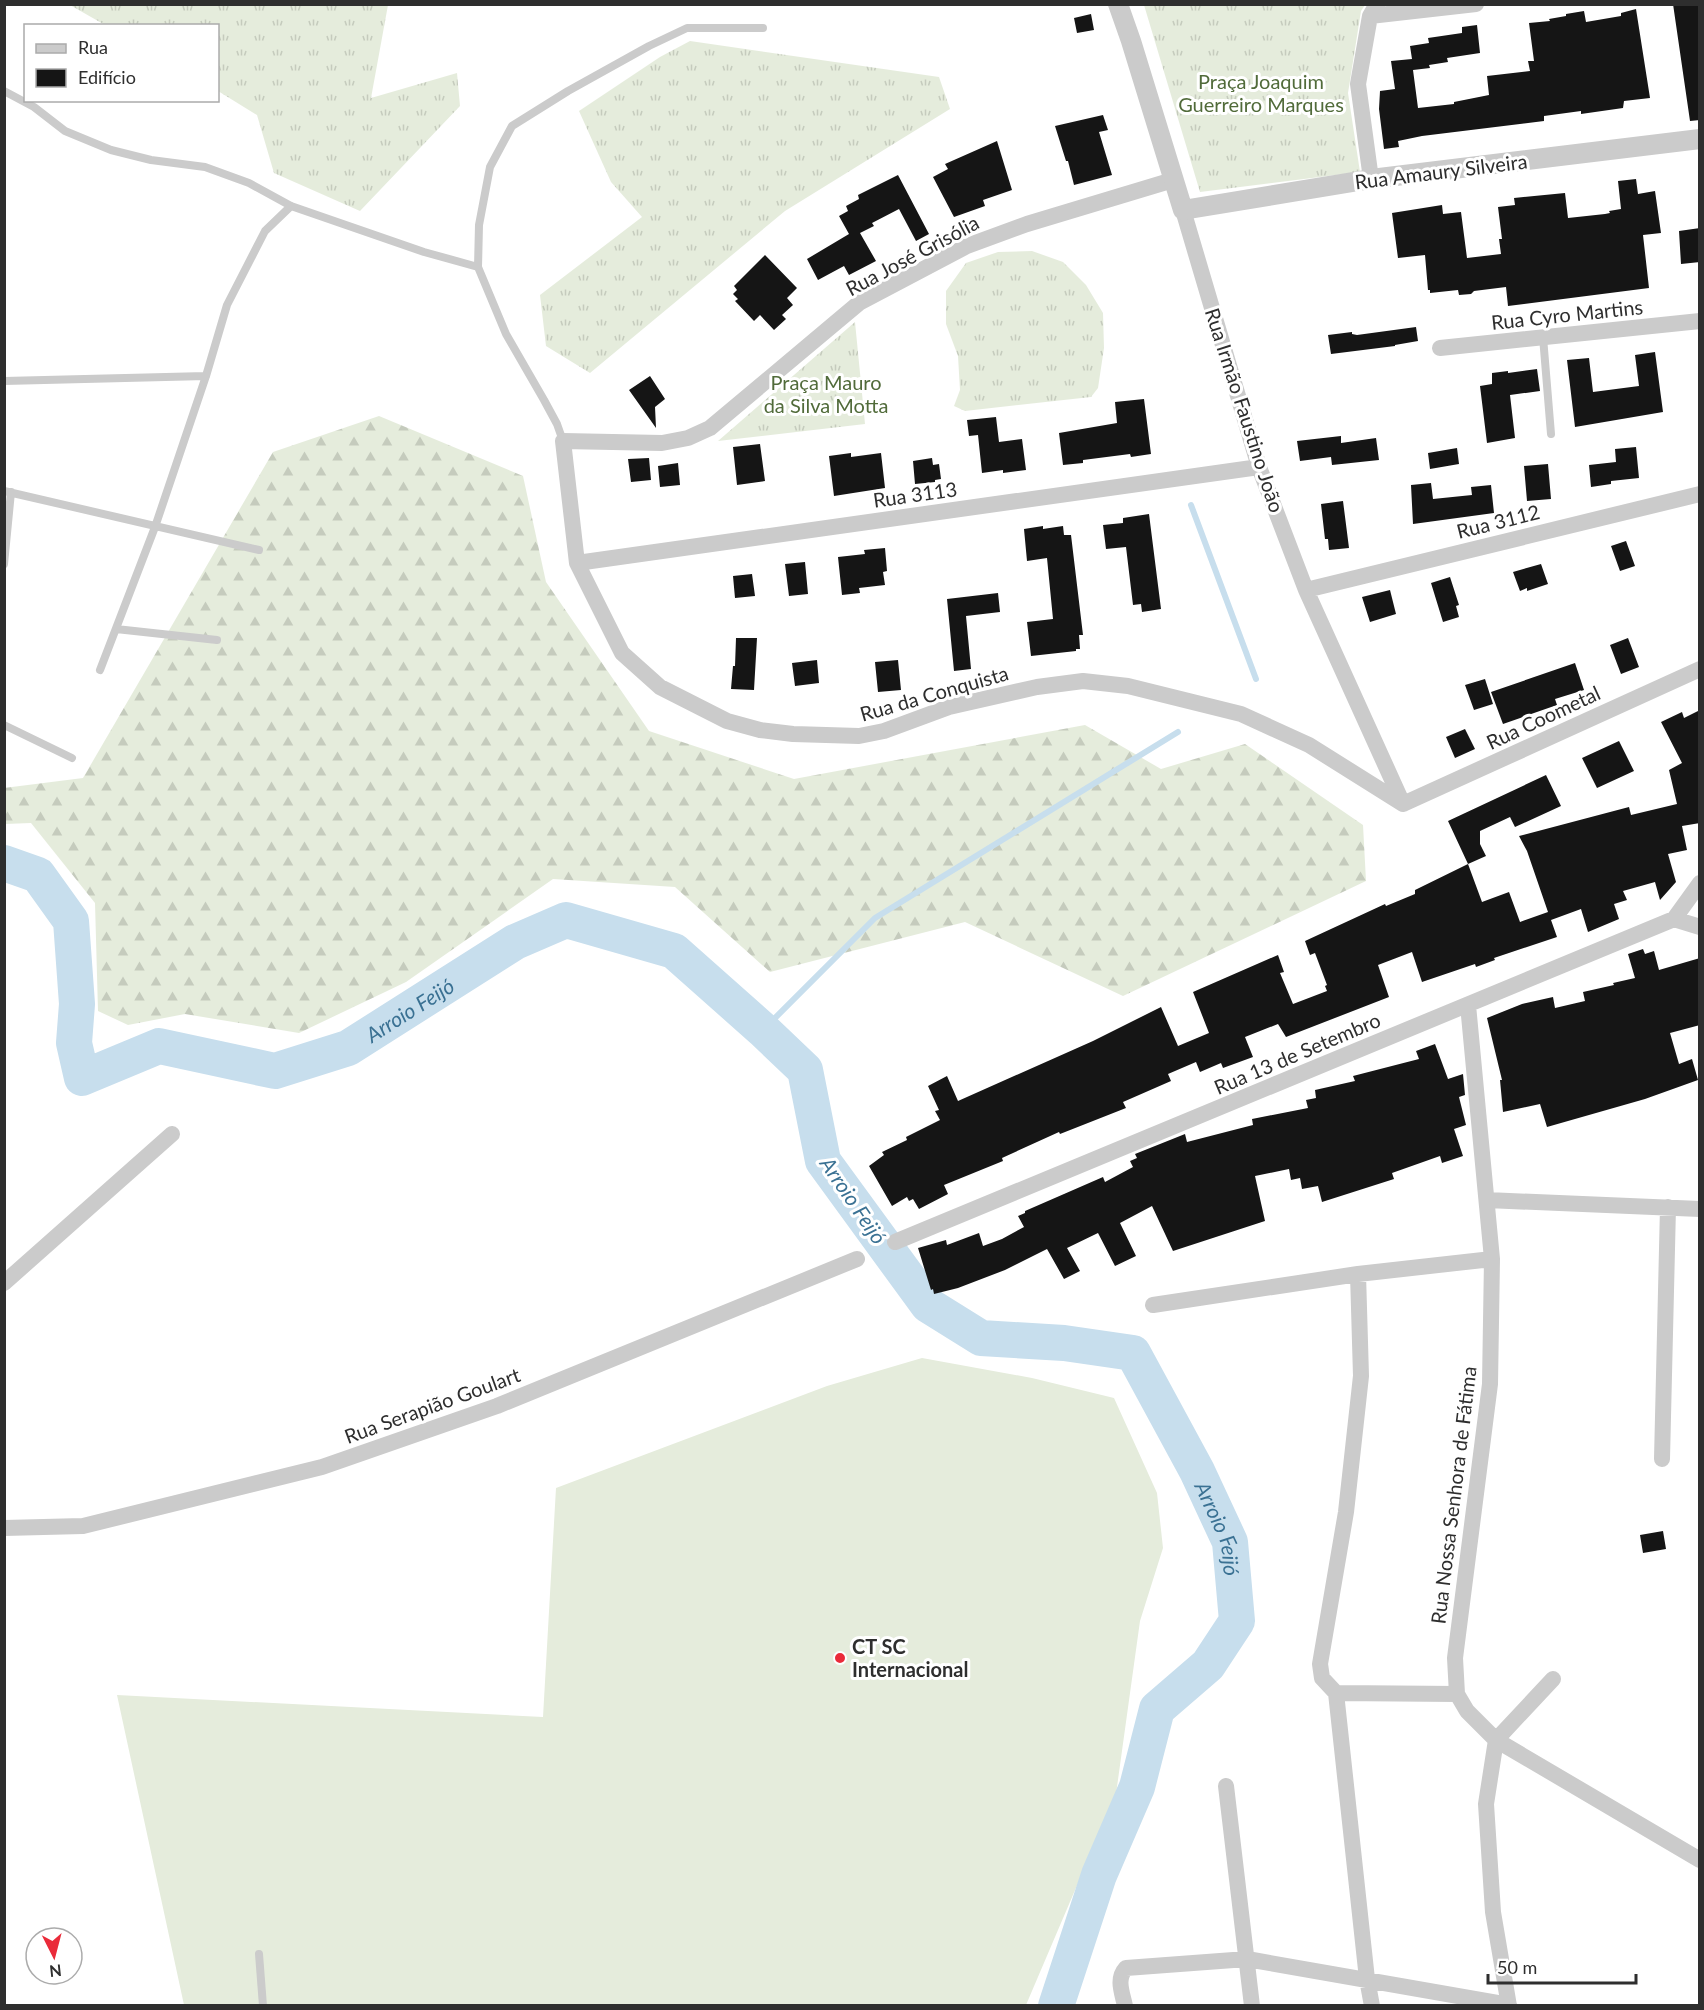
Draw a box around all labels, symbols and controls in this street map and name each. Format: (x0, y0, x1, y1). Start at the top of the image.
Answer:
legend (24, 24, 219, 102)
text: Rua (78, 36, 108, 58)
text: Edifício (78, 66, 136, 88)
park label: Praça Joaquim Guerreiro Marques (1178, 69, 1344, 116)
street label: Rua Amaury Silveira (1353, 149, 1529, 193)
street label: Rua José Grisólia (841, 210, 983, 300)
street label: Rua Cyro Martins (1490, 294, 1644, 334)
street label: Rua Irmão Faustino João (1201, 305, 1289, 515)
park label: Praça Mauro da Silva Motta (764, 370, 888, 417)
street label: Rua 3113 (871, 476, 959, 512)
street label: Rua 3112 (1454, 499, 1542, 543)
street label: Rua da Conquista (857, 660, 1011, 726)
street label: Rua Coometal (1482, 680, 1604, 754)
water label: Arroio Feijó (360, 972, 458, 1047)
street label: Rua 13 de Setembro (1210, 1007, 1384, 1099)
water label: Arroio Feijó (815, 1151, 892, 1248)
street label: Rua Serapião Goulart (341, 1362, 523, 1448)
street label: Rua Nossa Senhora de Fátima (1425, 1365, 1481, 1625)
water label: Arroio Feijó (1190, 1476, 1245, 1577)
place label: CT SC Internacional (852, 1634, 968, 1681)
marker: CT SC Internacional (833, 1651, 847, 1665)
north arrow (24, 1926, 84, 1986)
scale bar (1488, 1947, 1636, 1985)
text: 50 m (1497, 1956, 1537, 1978)
text: N (48, 1961, 63, 1982)

